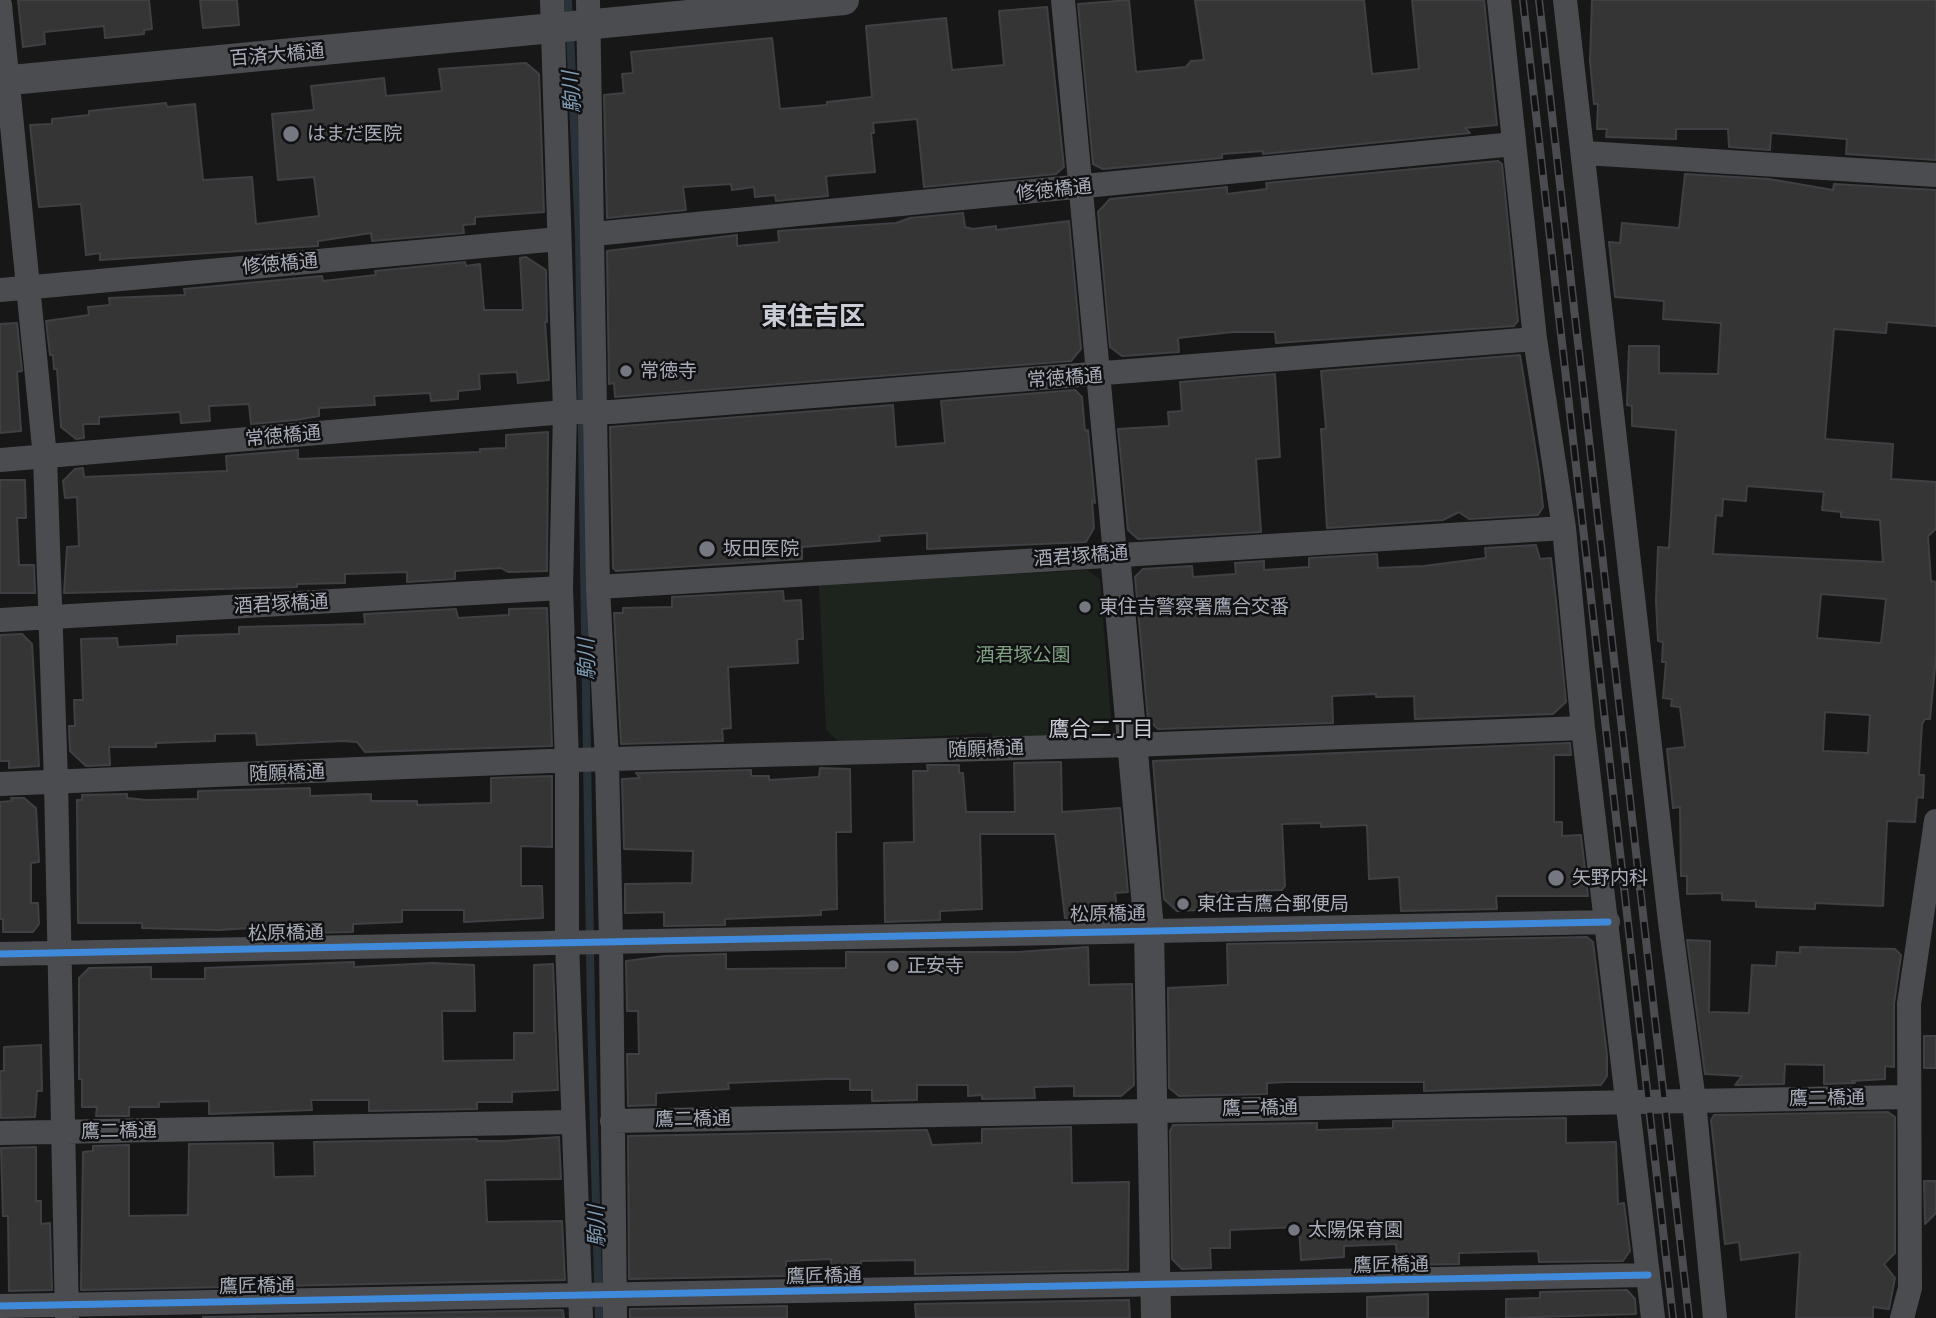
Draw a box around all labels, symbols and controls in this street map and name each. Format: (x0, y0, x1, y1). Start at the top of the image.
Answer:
street label: 百済大橋通 (229, 40, 325, 70)
water label: 駒川 (558, 70, 586, 114)
place label: はまだ医院 (307, 123, 402, 145)
marker: はまだ医院 (281, 124, 301, 144)
street label: 修徳橋通 (1015, 175, 1093, 205)
street label: 修徳橋通 (241, 249, 319, 279)
district label: 東住吉区 (761, 301, 865, 333)
place label: 常徳寺 (640, 360, 697, 382)
marker: 常徳寺 (618, 363, 634, 379)
street label: 常徳橋通 (1026, 364, 1104, 392)
street label: 常徳橋通 (244, 421, 322, 451)
place label: 坂田医院 (723, 538, 799, 560)
marker: 坂田医院 (697, 539, 717, 559)
street label: 酒君塚橋通 (1033, 541, 1129, 571)
street label: 酒君塚橋通 (233, 590, 329, 618)
place label: 東住吉警察署鷹合交番 (1099, 596, 1289, 618)
marker: 東住吉警察署鷹合交番 (1077, 599, 1093, 615)
water label: 駒川 (574, 638, 600, 680)
park label: 酒君塚公園 (976, 644, 1070, 666)
district label: 鷹合二丁目 (1049, 716, 1153, 742)
street label: 随願橋通 (948, 736, 1024, 762)
street label: 随願橋通 (249, 760, 325, 786)
place label: 矢野内科 (1572, 867, 1648, 889)
marker: 矢野内科 (1546, 868, 1566, 888)
place label: 東住吉鷹合郵便局 (1197, 893, 1349, 915)
marker: 東住吉鷹合郵便局 (1175, 896, 1191, 912)
street label: 松原橋通 (1070, 902, 1146, 926)
street label: 松原橋通 (248, 921, 324, 945)
place label: 正安寺 (907, 955, 964, 977)
marker: 正安寺 (885, 958, 901, 974)
street label: 鷹二橋通 (1789, 1086, 1865, 1110)
street label: 鷹二橋通 (1222, 1096, 1298, 1120)
street label: 鷹二橋通 (655, 1107, 731, 1131)
street label: 鷹二橋通 (81, 1119, 157, 1143)
water label: 駒川 (584, 1205, 610, 1247)
place label: 太陽保育園 (1308, 1219, 1403, 1241)
marker: 太陽保育園 (1286, 1222, 1302, 1238)
street label: 鷹匠橋通 (1353, 1253, 1429, 1277)
street label: 鷹匠橋通 (786, 1264, 862, 1288)
street label: 鷹匠橋通 (219, 1274, 295, 1298)

